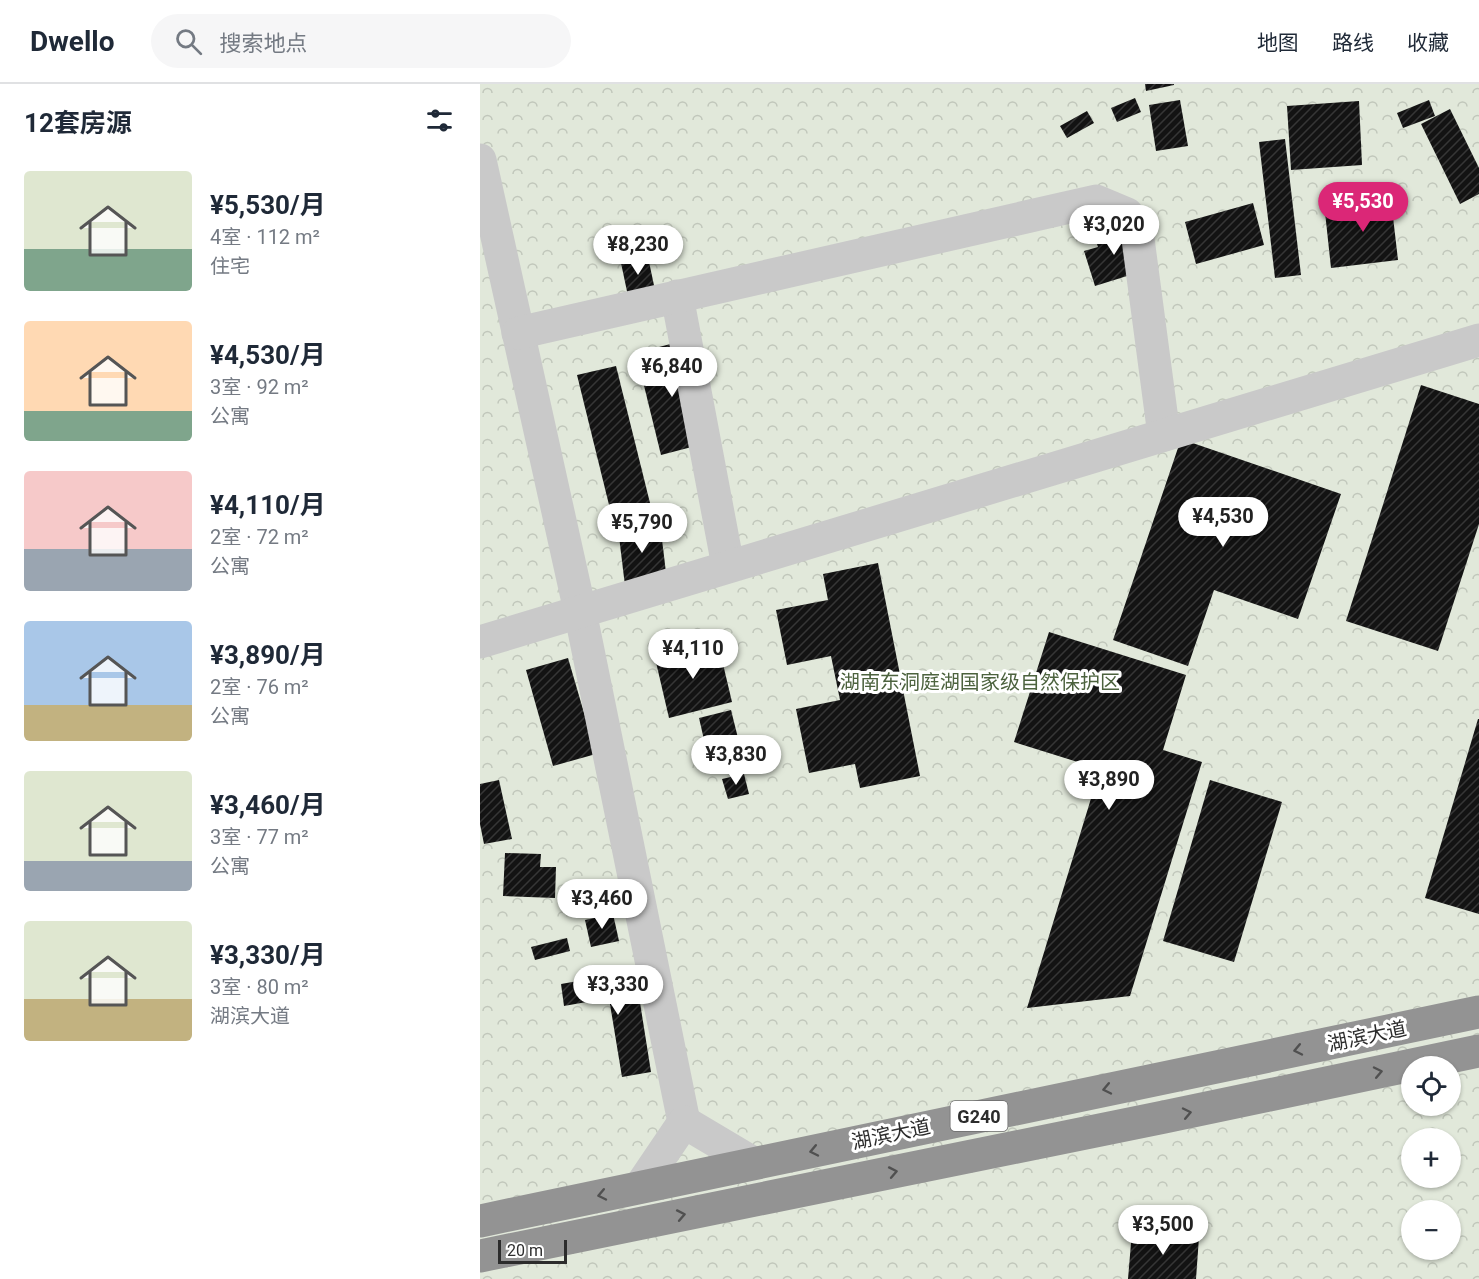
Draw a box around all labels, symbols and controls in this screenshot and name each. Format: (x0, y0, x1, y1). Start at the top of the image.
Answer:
search box (151, 14, 571, 68)
text: Dwello (30, 25, 115, 58)
icon: search (172, 25, 205, 58)
text: 搜索地点 (220, 31, 308, 56)
text: 地图 (1257, 31, 1299, 55)
text: 路线 (1332, 31, 1374, 55)
text: 收藏 (1407, 31, 1449, 55)
icon: filters (423, 104, 456, 137)
text: 12套房源 (24, 108, 132, 138)
pin: ¥5,530 (1314, 182, 1412, 233)
text: ¥5,530 (1332, 189, 1394, 213)
text: ¥5,530/月 (210, 190, 326, 220)
icon: home (72, 195, 144, 267)
pin: ¥3,020 (1065, 205, 1163, 256)
text: ¥3,020 (1083, 212, 1145, 236)
text: 4室 · 112 m² (210, 225, 320, 249)
pin: ¥8,230 (589, 225, 687, 276)
text: ¥8,230 (607, 232, 669, 256)
text: 住宅 (210, 254, 250, 278)
text: ¥4,530/月 (210, 340, 326, 370)
icon: home (72, 345, 144, 417)
pin: ¥6,840 (623, 347, 721, 398)
text: ¥6,840 (641, 354, 703, 378)
text: 3室 · 92 m² (210, 375, 309, 399)
text: 公寓 (210, 404, 250, 428)
text: ¥4,110/月 (210, 490, 326, 520)
icon: home (72, 495, 144, 567)
pin: ¥4,530 (1174, 497, 1272, 548)
pin: ¥5,790 (593, 503, 691, 554)
text: ¥4,530 (1192, 504, 1254, 528)
text: ¥5,790 (611, 510, 673, 534)
text: 2室 · 72 m² (210, 525, 309, 549)
text: 公寓 (210, 554, 250, 578)
pin: ¥4,110 (644, 629, 742, 680)
text: ¥4,110 (662, 636, 724, 660)
text: ¥3,890/月 (210, 640, 326, 670)
icon: home (72, 645, 144, 717)
park label: 湖南东洞庭湖国家级自然保护区 (840, 670, 1120, 694)
text: 2室 · 76 m² (210, 675, 309, 699)
text: 公寓 (210, 704, 250, 728)
pin: ¥3,830 (687, 735, 785, 786)
text: ¥3,830 (705, 742, 767, 766)
pin: ¥3,890 (1060, 760, 1158, 811)
text: ¥3,890 (1078, 767, 1140, 791)
text: ¥3,460/月 (210, 790, 326, 820)
icon: home (72, 795, 144, 867)
text: 3室 · 77 m² (210, 825, 309, 849)
text: 公寓 (210, 854, 250, 878)
pin: ¥3,460 (553, 879, 651, 930)
text: ¥3,460 (571, 886, 633, 910)
text: ¥3,330/月 (210, 940, 326, 970)
icon: home (72, 945, 144, 1017)
pin: ¥3,330 (569, 965, 667, 1016)
text: ¥3,330 (587, 972, 649, 996)
text: 3室 · 80 m² (210, 975, 309, 999)
text: 湖滨大道 (210, 1004, 290, 1028)
street label: 湖滨大道 (1325, 1016, 1409, 1056)
one-way arrow (1294, 1043, 1304, 1056)
map controls (1401, 1056, 1461, 1260)
button: locate (1401, 1056, 1461, 1116)
one-way arrow (1373, 1066, 1383, 1079)
one-way arrow (1103, 1082, 1113, 1095)
road number: G240 (950, 1101, 1008, 1131)
one-way arrow (1182, 1107, 1192, 1120)
street label: 湖滨大道 (849, 1114, 933, 1154)
button: + (1401, 1128, 1461, 1188)
one-way arrow (809, 1143, 819, 1156)
one-way arrow (888, 1166, 898, 1179)
one-way arrow (598, 1188, 608, 1201)
button: − (1401, 1200, 1461, 1260)
pin: ¥3,500 (1114, 1205, 1212, 1256)
one-way arrow (676, 1209, 686, 1222)
text: ¥3,500 (1132, 1212, 1194, 1236)
scale bar (498, 1237, 567, 1264)
text: 20 m (507, 1241, 543, 1260)

